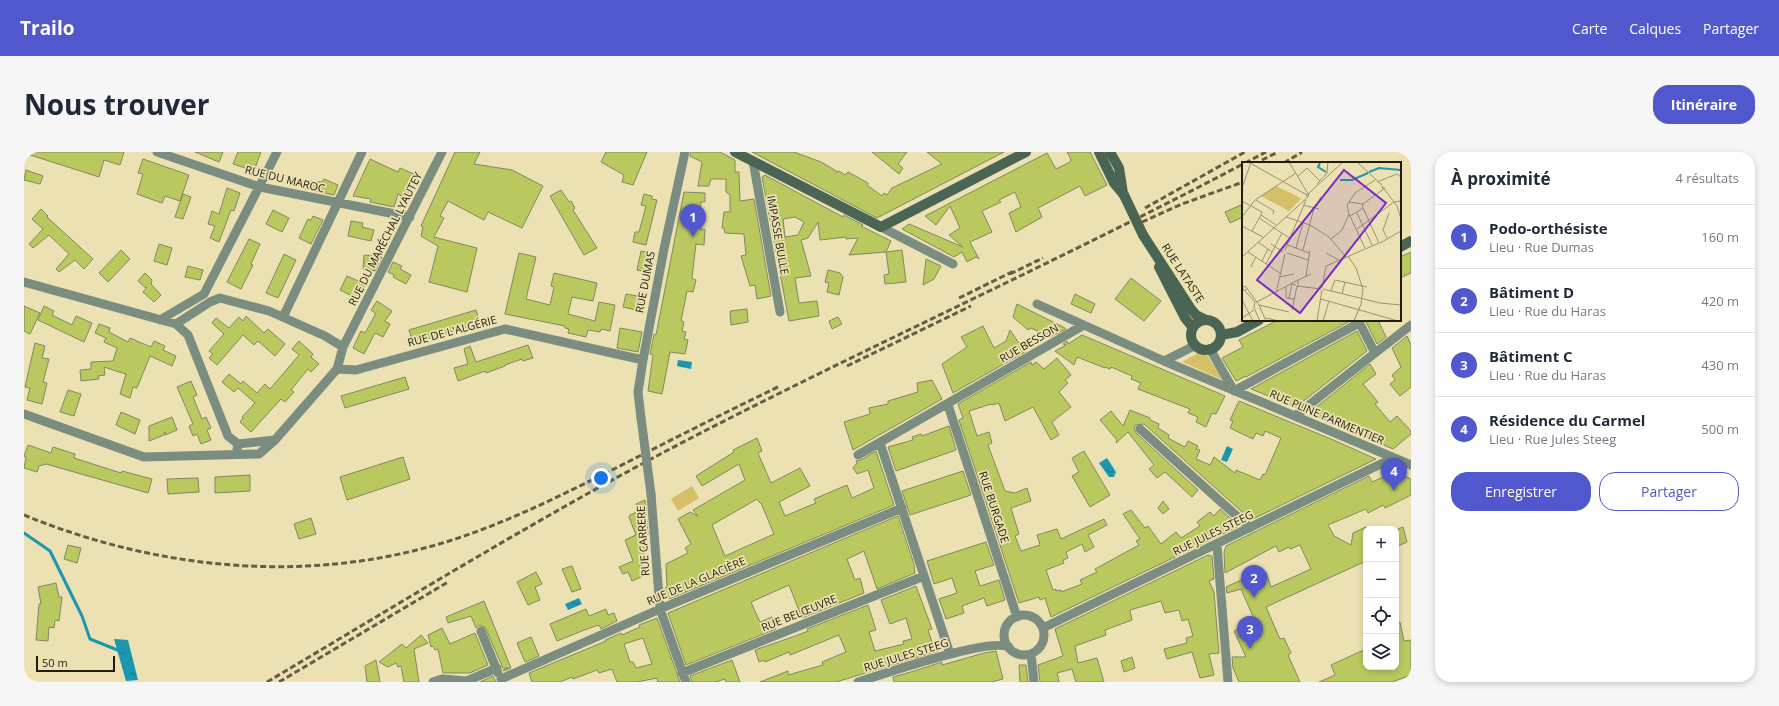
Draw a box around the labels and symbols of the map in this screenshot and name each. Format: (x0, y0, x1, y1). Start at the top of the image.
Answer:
street label: RUE DU MAROC (244, 161, 327, 196)
inset map (1242, 162, 1401, 321)
street label: RUE DU MARÉCHAL LYAUTEY (344, 169, 425, 308)
street label: IMPASSE BULLE (764, 194, 793, 276)
pin: 1 (680, 204, 706, 237)
street label: RUE LATASTE (1159, 240, 1208, 305)
street label: RUE DUMAS (631, 250, 658, 314)
street label: RUE DE L'ALGÉRIE (406, 311, 498, 350)
street label: RUE BESSON (996, 320, 1061, 366)
street label: RUE PLINE PARMENTIER (1268, 386, 1387, 448)
pin: 4 (1381, 458, 1407, 491)
your location (591, 468, 611, 488)
street label: RUE BURGADE (976, 469, 1013, 545)
street label: RUE CARRERE (633, 505, 652, 577)
street label: RUE JULES STEEG (1170, 507, 1256, 559)
street label: RUE DE LA GLACIÈRE (644, 553, 748, 608)
pin: 2 (1241, 565, 1267, 598)
street label: RUE BELŒUVRE (759, 591, 839, 635)
pin: 3 (1237, 616, 1263, 649)
street label: RUE JULES STEEG (862, 635, 950, 675)
scale bar (36, 654, 115, 673)

